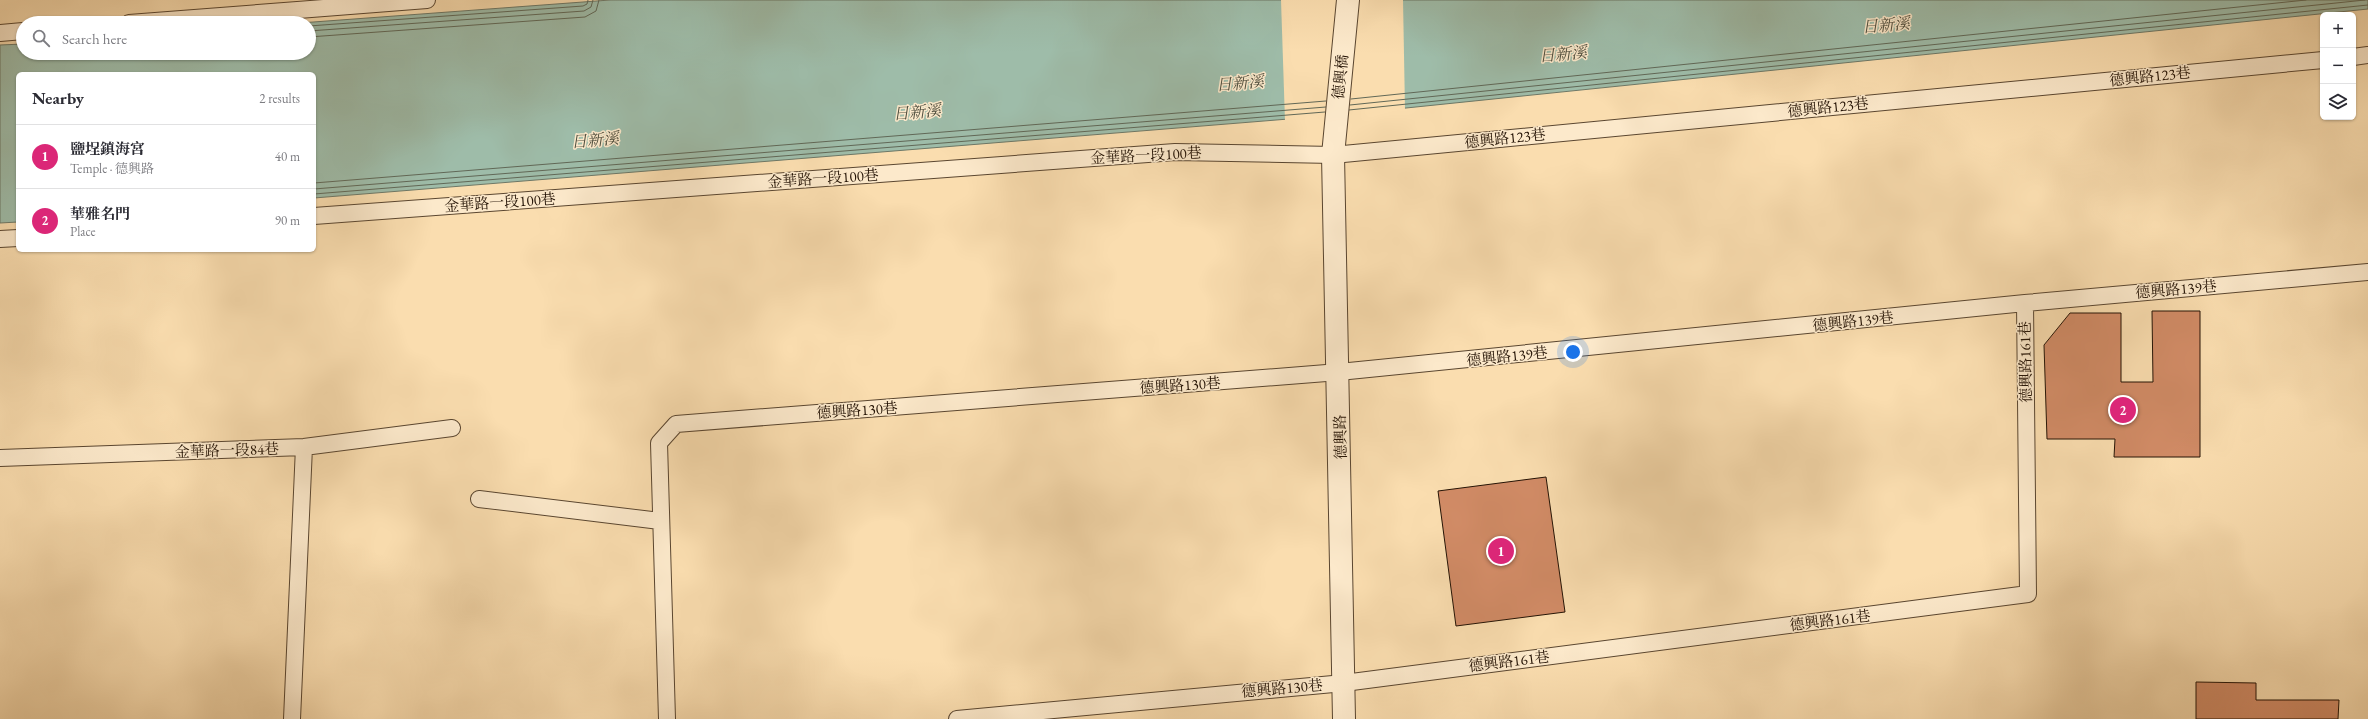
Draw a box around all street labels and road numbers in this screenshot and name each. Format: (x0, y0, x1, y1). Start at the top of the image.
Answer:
street label: 德興橋 (1328, 54, 1352, 100)
street label: 德興路123巷 (2108, 62, 2192, 90)
street label: 德興路123巷 (1786, 93, 1870, 121)
street label: 德興路123巷 (1463, 124, 1547, 152)
street label: 金華路一段100巷 (1090, 143, 1202, 167)
street label: 金華路一段100巷 (767, 165, 879, 191)
street label: 金華路一段100巷 (444, 189, 556, 215)
street label: 德興路139巷 (2135, 276, 2217, 302)
street label: 德興路139巷 (1811, 307, 1895, 335)
street label: 德興路161巷 (2015, 321, 2035, 403)
street label: 德興路139巷 (1465, 342, 1549, 370)
street label: 德興路130巷 (1139, 373, 1221, 397)
street label: 德興路130巷 (816, 398, 898, 422)
street label: 德興路 (1330, 414, 1350, 460)
street label: 金華路一段84巷 (174, 439, 280, 461)
street label: 德興路161巷 (1788, 606, 1872, 634)
street label: 德興路161巷 (1467, 647, 1551, 675)
street label: 德興路130巷 (1241, 675, 1323, 701)

